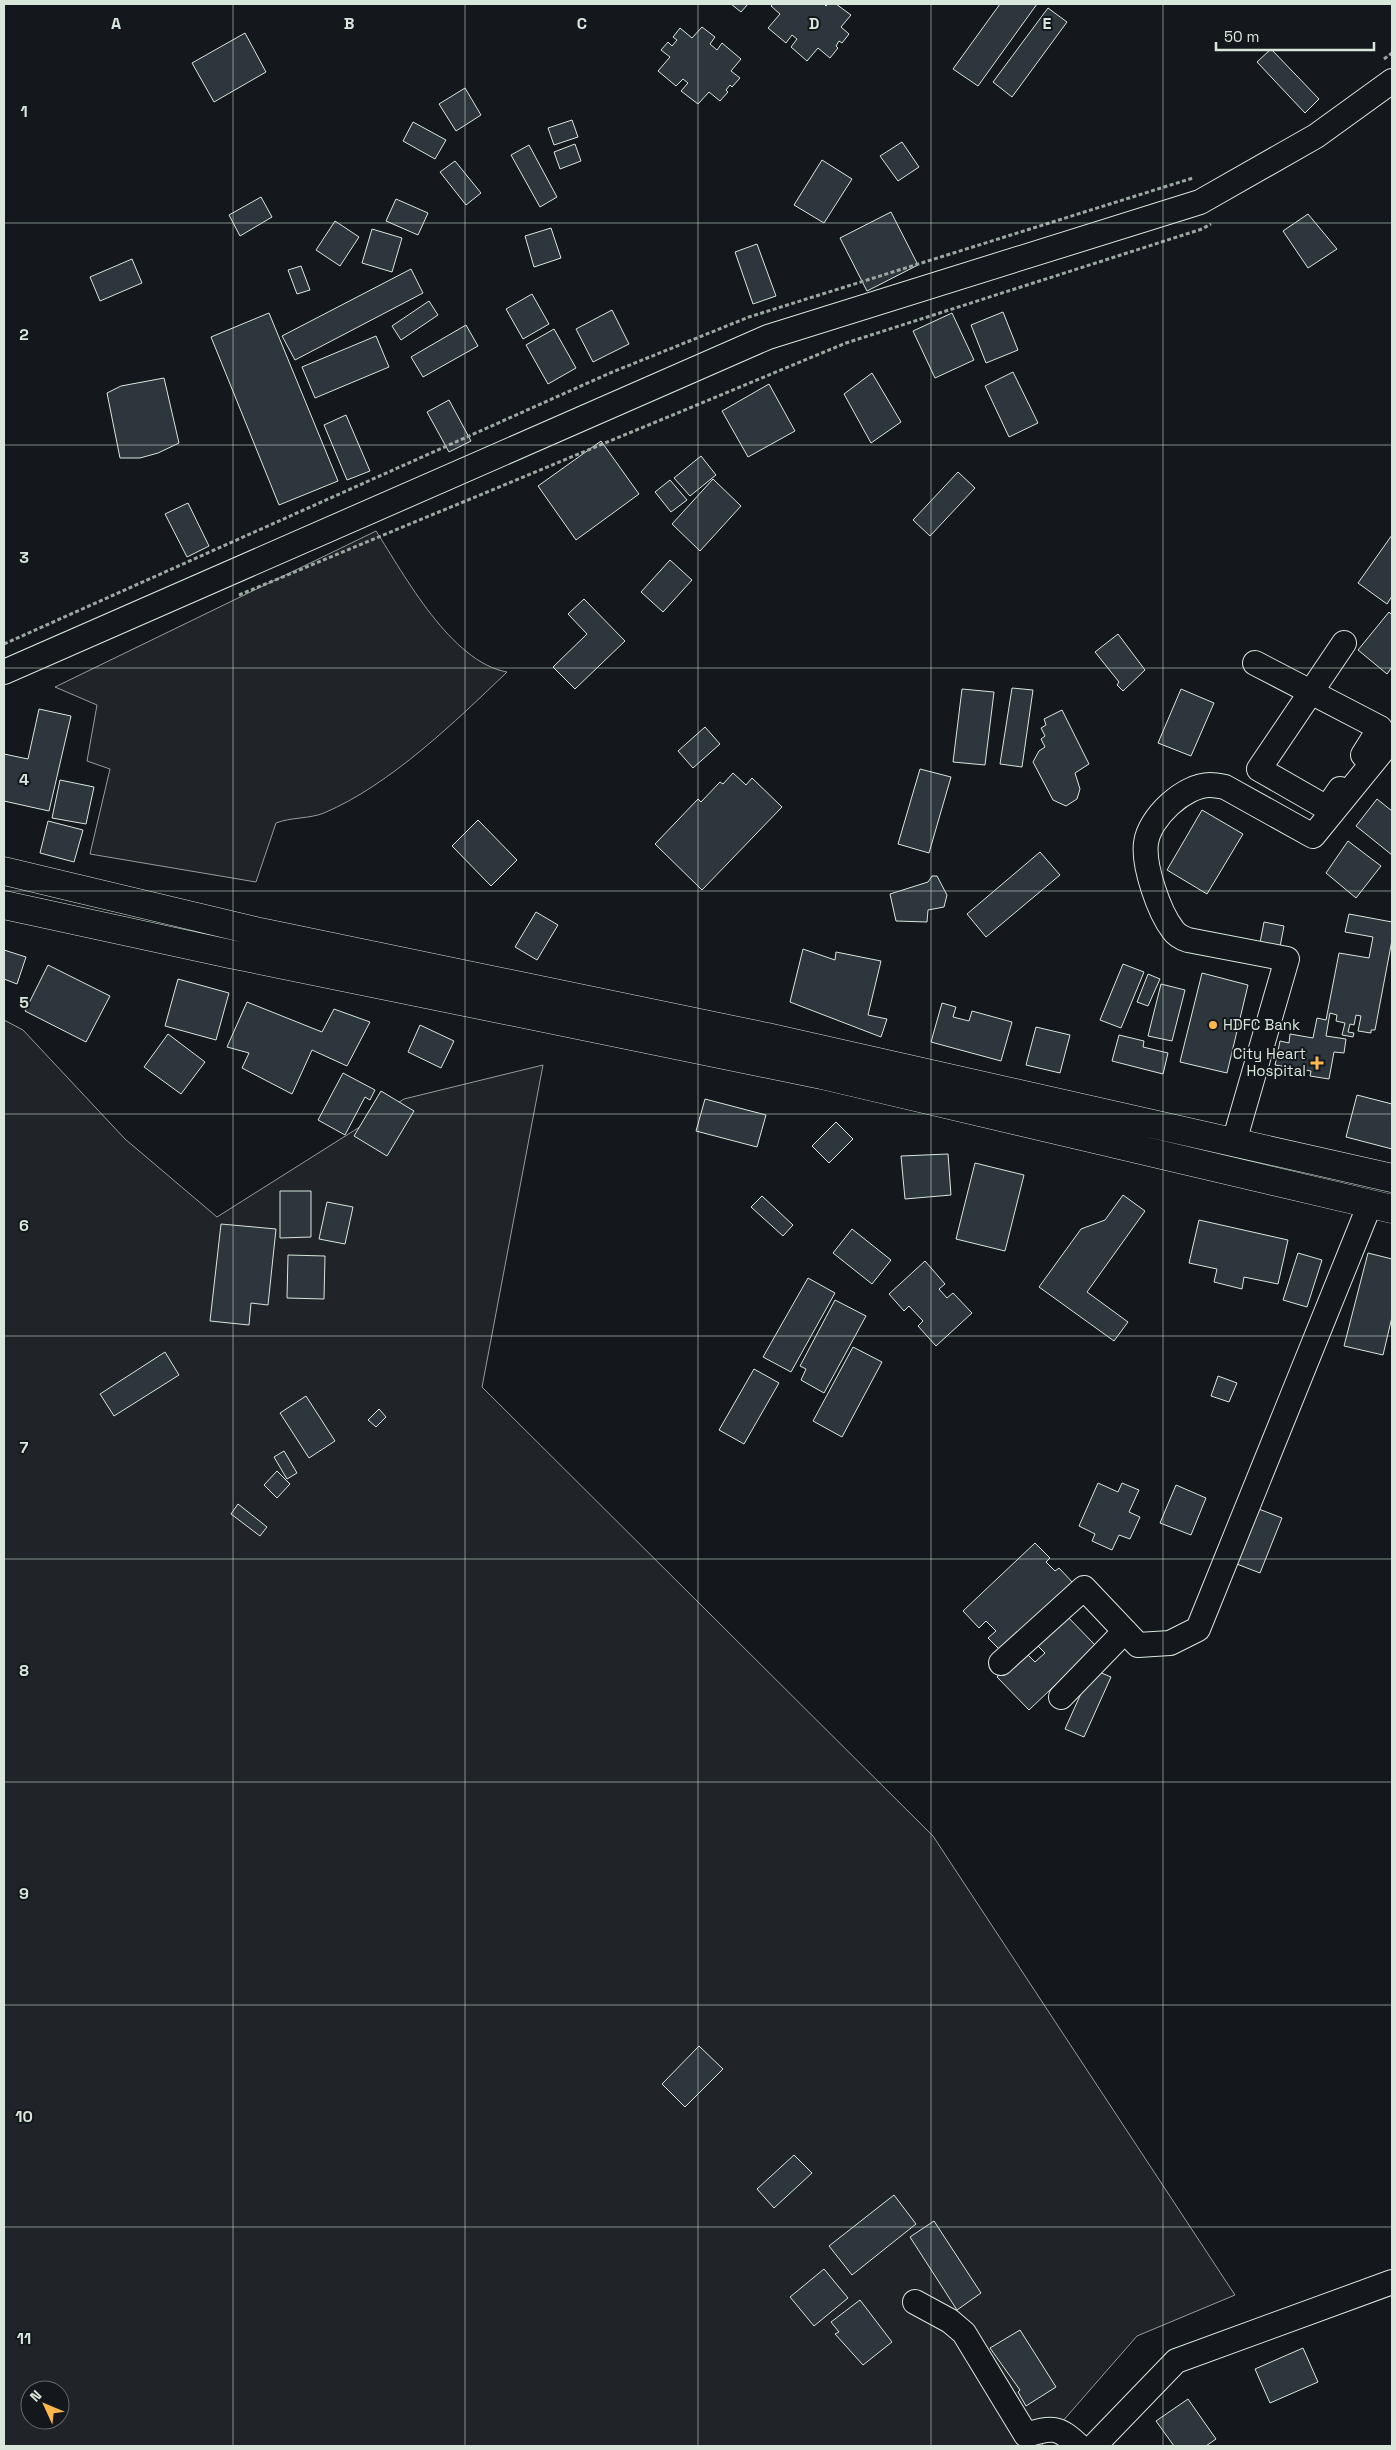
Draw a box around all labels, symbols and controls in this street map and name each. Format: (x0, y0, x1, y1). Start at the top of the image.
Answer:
text: A (111, 13, 121, 34)
text: B (344, 13, 354, 34)
text: C (577, 13, 587, 34)
text: D (809, 13, 819, 34)
text: E (1043, 13, 1052, 34)
scale bar (1216, 20, 1374, 52)
text: 50 m (1224, 27, 1259, 46)
text: 1 (20, 101, 28, 122)
text: 2 (19, 324, 29, 345)
text: 3 (19, 547, 29, 568)
text: 4 (19, 769, 29, 790)
text: 5 (19, 992, 29, 1013)
place label: HDFC Bank (1223, 1015, 1300, 1034)
marker: HDFC Bank (1207, 1019, 1219, 1031)
place label: City Heart Hospital (1233, 1044, 1306, 1080)
marker: City Heart Hospital (1310, 1056, 1324, 1070)
text: 6 (19, 1215, 29, 1236)
text: 7 (20, 1437, 29, 1458)
text: 8 (19, 1660, 29, 1681)
text: 9 (19, 1883, 29, 1904)
text: 10 (15, 2106, 33, 2127)
text: 11 (17, 2328, 31, 2349)
north arrow (20, 2380, 70, 2430)
text: N (26, 2386, 45, 2406)

